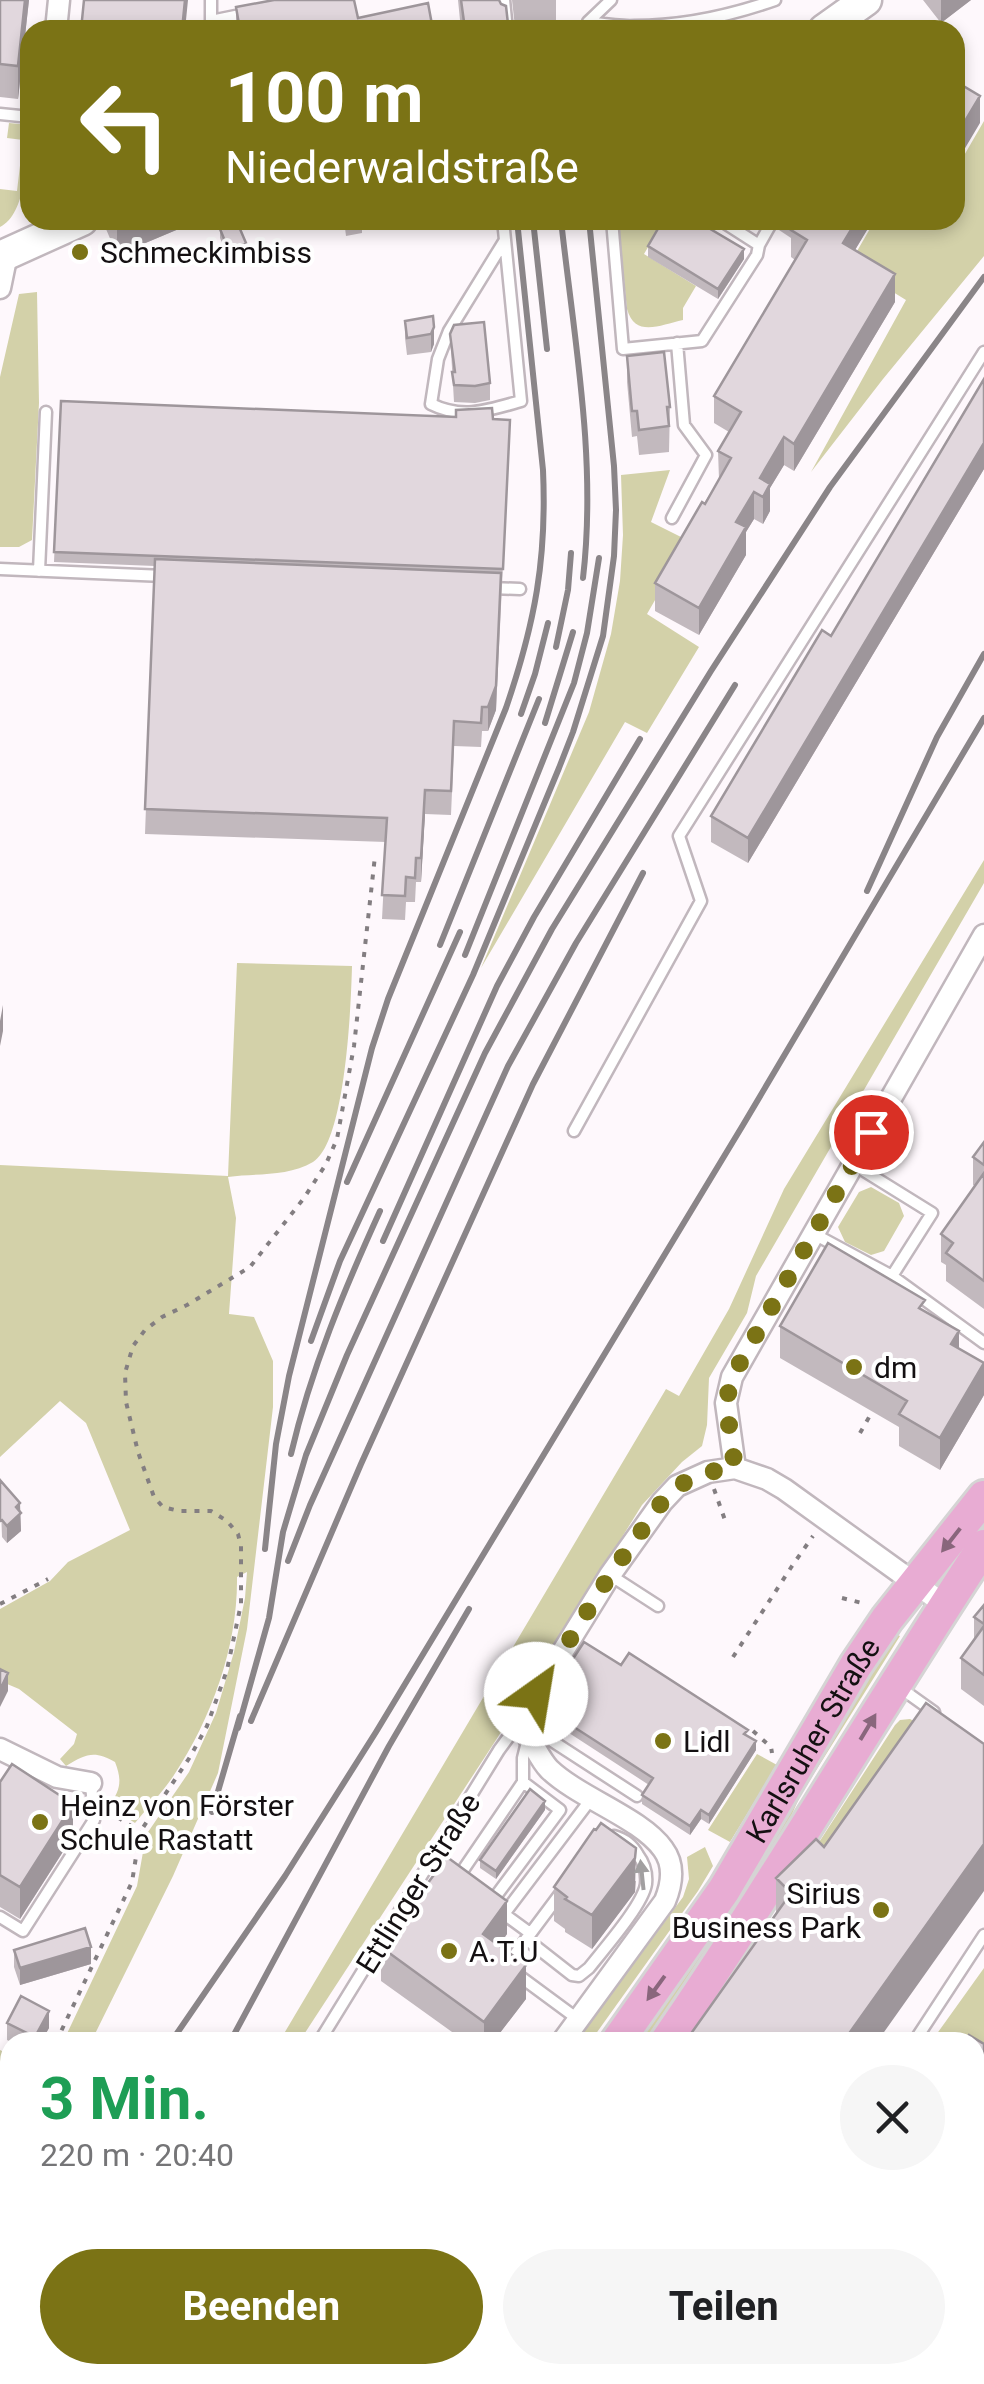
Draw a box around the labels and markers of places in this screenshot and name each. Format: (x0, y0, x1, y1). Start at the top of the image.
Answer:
place label: Schmeckimbiss (100, 235, 312, 270)
marker: Schmeckimbiss (69, 241, 91, 263)
pin (829, 1090, 914, 1175)
place label: dm (874, 1350, 917, 1385)
marker: dm (843, 1356, 865, 1378)
place label: Lidl (683, 1724, 731, 1759)
marker: Lidl (652, 1730, 674, 1752)
place label: Heinz von Förster Schule Rastatt (60, 1788, 294, 1857)
marker: Heinz von Förster Schule Rastatt (29, 1811, 51, 1833)
place label: Sirius Business Park (672, 1876, 862, 1945)
marker: Sirius Business Park (870, 1899, 892, 1921)
place label: A.T.U (469, 1934, 539, 1969)
marker: A.T.U (438, 1940, 460, 1962)

